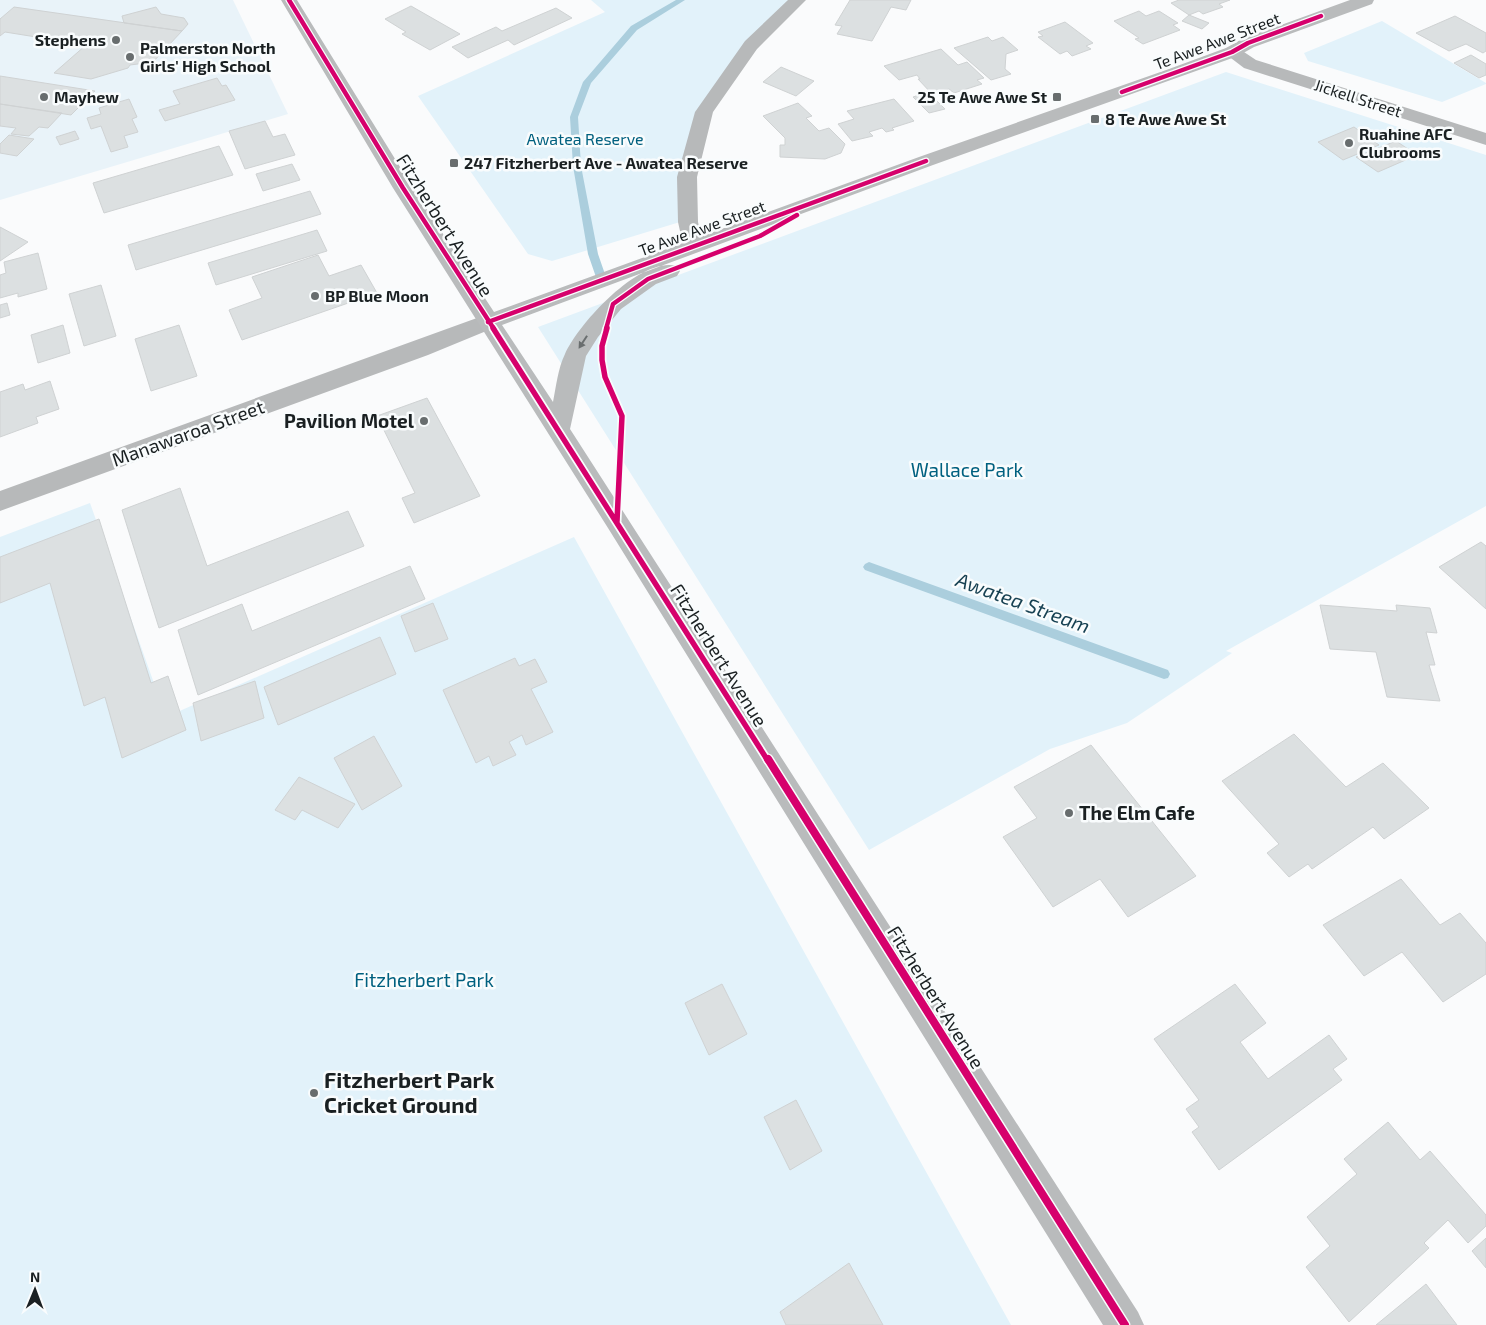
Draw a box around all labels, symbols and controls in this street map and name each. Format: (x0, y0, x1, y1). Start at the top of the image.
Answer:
street label: Te Awe Awe Street (1151, 8, 1283, 73)
place label: Stephens (35, 30, 106, 49)
marker: Stephens (110, 34, 122, 46)
place label: Palmerston North Girls' High School (140, 38, 276, 75)
marker: Palmerston North Girls' High School (124, 51, 136, 63)
street label: Jickell Street (1312, 74, 1404, 121)
place label: Mayhew (54, 87, 119, 107)
place label: 25 Te Awe Awe St (918, 87, 1047, 106)
marker: Mayhew (38, 91, 50, 103)
marker: 25 Te Awe Awe St (1051, 91, 1063, 103)
place label: 8 Te Awe Awe St (1105, 109, 1227, 128)
marker: 8 Te Awe Awe St (1089, 113, 1101, 125)
place label: Ruahine AFC Clubrooms (1359, 124, 1452, 161)
park label: Awatea Reserve (526, 129, 644, 148)
marker: Ruahine AFC Clubrooms (1343, 137, 1355, 149)
street label: Fitzherbert Avenue (392, 149, 499, 300)
place label: 247 Fitzherbert Ave - Awatea Reserve (464, 153, 748, 172)
marker: 247 Fitzherbert Ave - Awatea Reserve (448, 157, 460, 169)
street label: Te Awe Awe Street (636, 196, 768, 259)
place label: BP Blue Moon (325, 286, 429, 305)
marker: BP Blue Moon (309, 290, 321, 302)
one-way arrow (579, 335, 588, 349)
street label: Manawaroa Street (109, 394, 267, 471)
place label: Pavilion Motel (284, 409, 415, 432)
marker: Pavilion Motel (418, 415, 430, 427)
park label: Wallace Park (911, 458, 1024, 481)
water label: Awatea Stream (952, 566, 1094, 637)
street label: Fitzherbert Avenue (666, 579, 773, 730)
place label: The Elm Cafe (1079, 801, 1195, 824)
marker: The Elm Cafe (1063, 807, 1075, 819)
street label: Fitzherbert Avenue (883, 921, 990, 1072)
park label: Fitzherbert Park (354, 968, 494, 991)
place label: Fitzherbert Park Cricket Ground (324, 1066, 495, 1117)
marker: Fitzherbert Park Cricket Ground (308, 1087, 320, 1099)
north arrow (10, 1265, 60, 1315)
text: N (30, 1268, 40, 1285)

